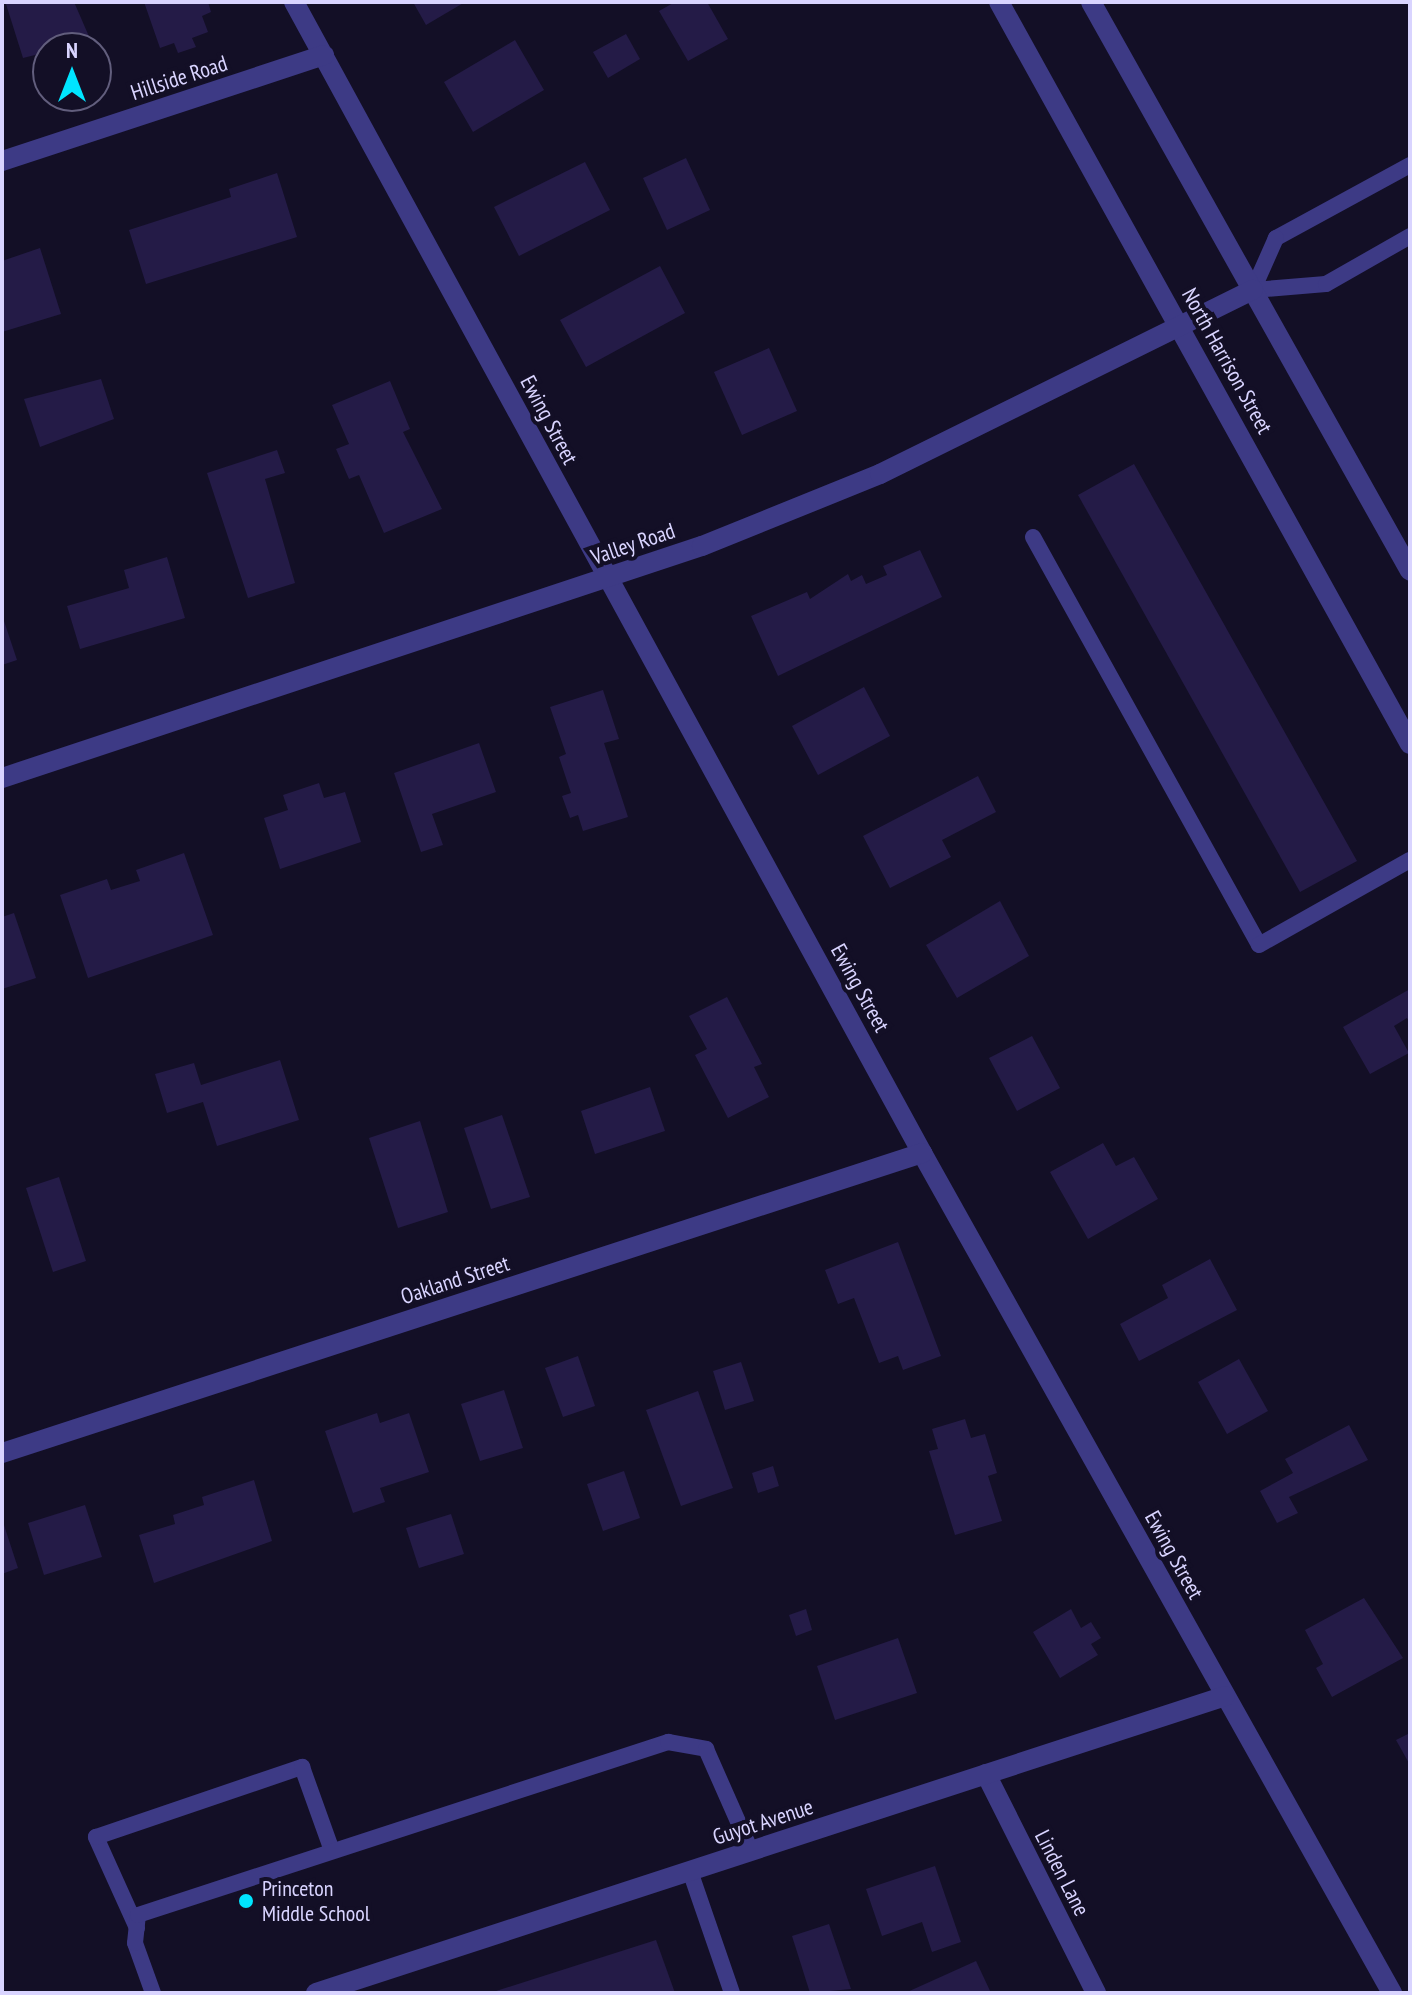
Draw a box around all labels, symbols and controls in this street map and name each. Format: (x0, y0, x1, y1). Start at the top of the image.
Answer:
north arrow (32, 32, 112, 112)
text: N (66, 36, 78, 64)
street label: Hillside Road (127, 50, 231, 106)
street label: North Harrison Street (1176, 284, 1278, 438)
street label: Ewing Street (515, 371, 583, 469)
street label: Valley Road (587, 517, 679, 571)
street label: Ewing Street (825, 939, 895, 1037)
street label: Oakland Street (397, 1250, 513, 1310)
street label: Ewing Street (1139, 1506, 1209, 1604)
street label: Guyot Avenue (709, 1793, 817, 1851)
street label: Linden Lane (1029, 1826, 1095, 1920)
place label: Princeton Middle School (262, 1875, 370, 1926)
marker: Princeton Middle School (237, 1892, 255, 1910)

